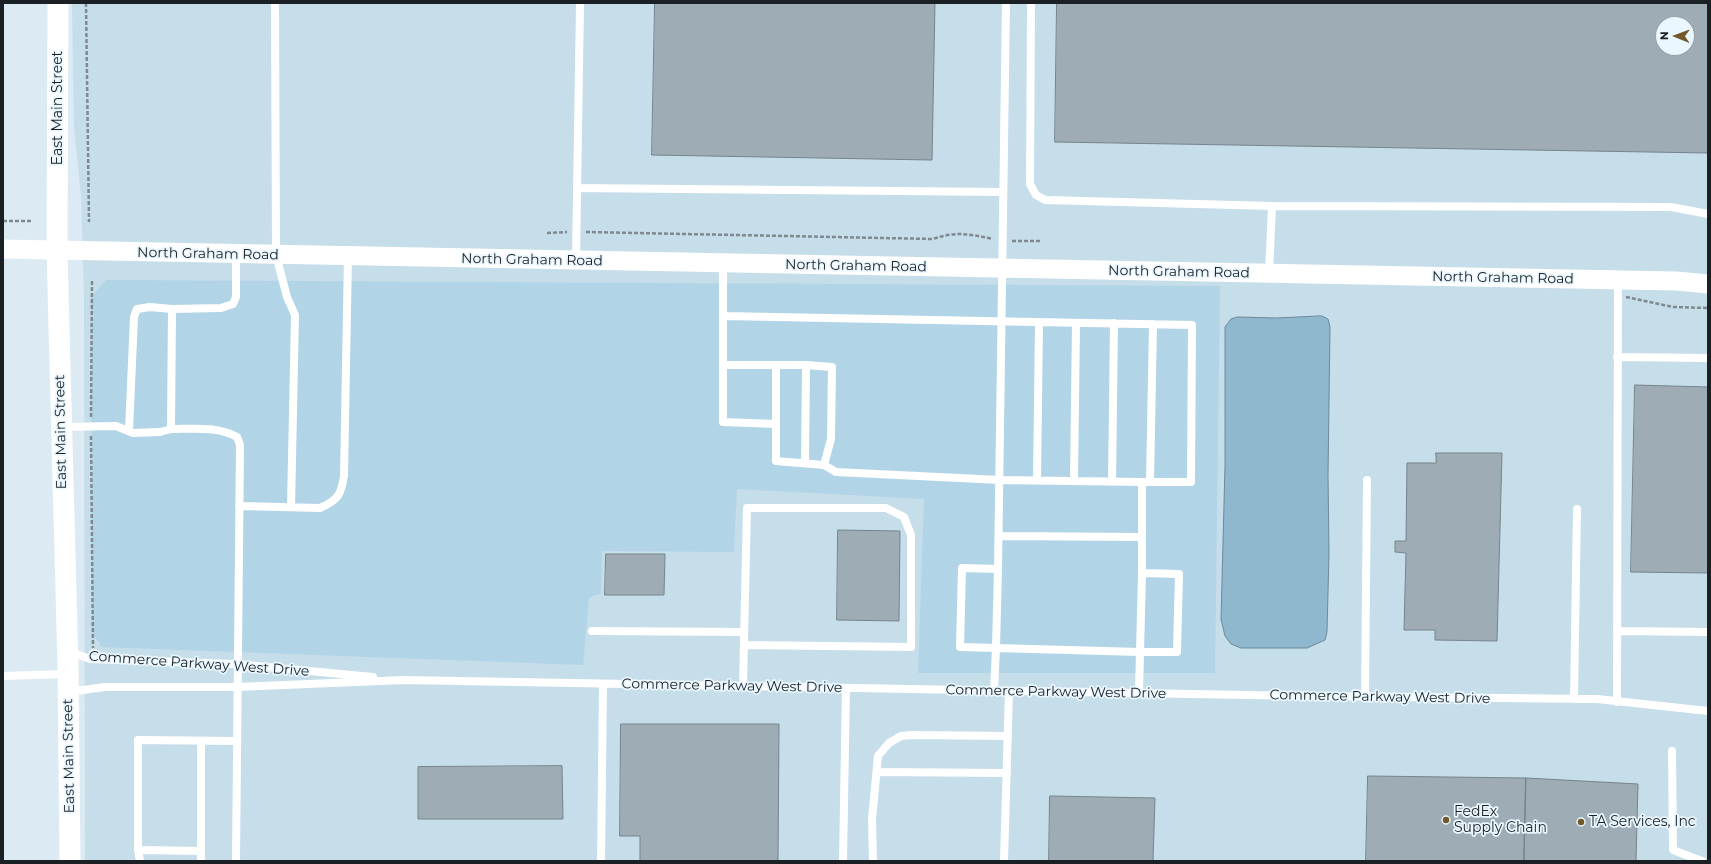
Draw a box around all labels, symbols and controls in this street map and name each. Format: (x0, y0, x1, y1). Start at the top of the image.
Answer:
north arrow (1655, 16, 1695, 56)
text: N (1657, 31, 1671, 40)
street label: East Main Street (50, 51, 66, 165)
street label: North Graham Road (137, 244, 279, 264)
street label: North Graham Road (461, 250, 603, 270)
street label: North Graham Road (785, 256, 927, 276)
street label: North Graham Road (1108, 262, 1250, 282)
street label: North Graham Road (1432, 268, 1574, 288)
street label: East Main Street (52, 375, 70, 489)
street label: Commerce Parkway West Drive (88, 648, 310, 680)
street label: Commerce Parkway West Drive (621, 676, 843, 696)
street label: Commerce Parkway West Drive (945, 682, 1167, 702)
street label: Commerce Parkway West Drive (1269, 687, 1491, 707)
street label: East Main Street (60, 699, 78, 813)
place label: FedEx Supply Chain (1454, 804, 1547, 836)
place label: TA Services, Inc (1589, 814, 1696, 830)
marker: FedEx Supply Chain (1441, 815, 1451, 825)
marker: TA Services, Inc (1576, 817, 1586, 827)

